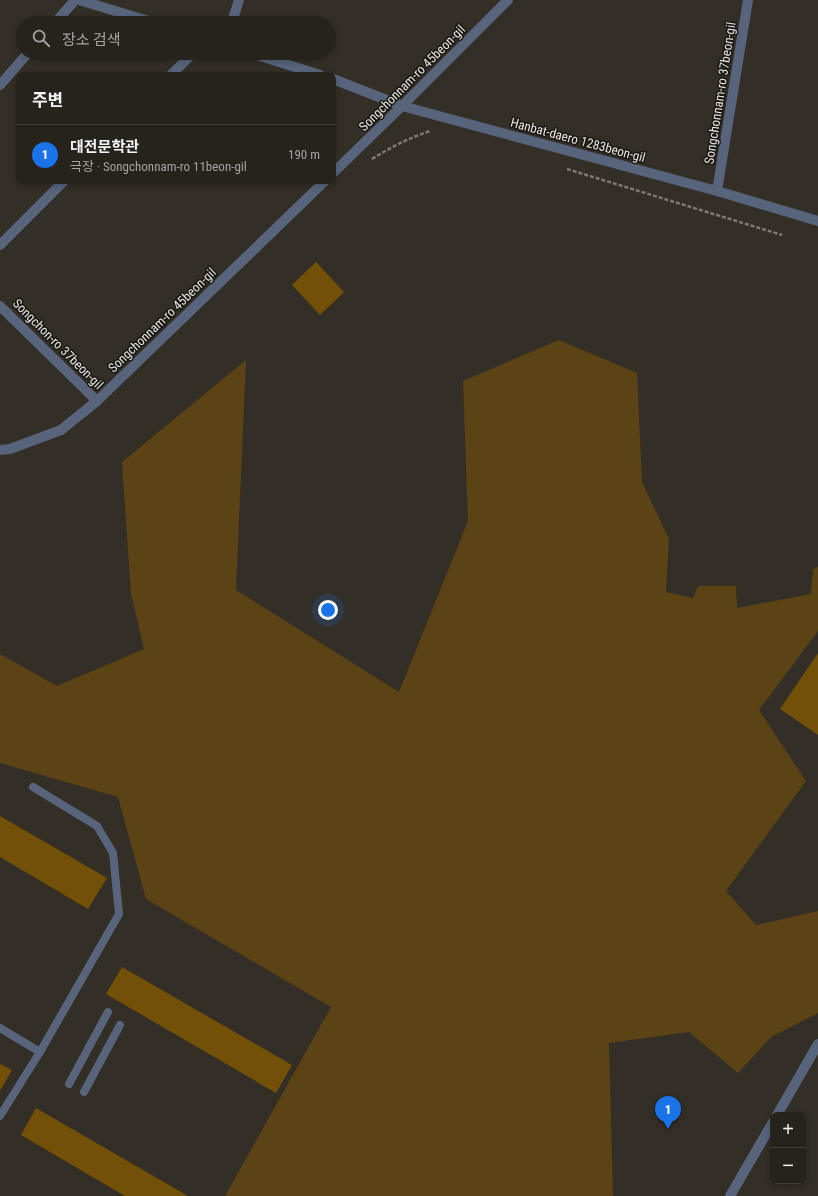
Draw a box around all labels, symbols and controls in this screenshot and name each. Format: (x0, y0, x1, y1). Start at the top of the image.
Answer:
search box (16, 16, 336, 60)
street label: Songchonnam-ro 37beon-gil (701, 21, 739, 165)
street label: Songchonnam-ro 45beon-gil (356, 22, 468, 134)
icon: search (30, 27, 52, 49)
text: 장소 검색 (62, 31, 121, 49)
text: 주변 (32, 90, 63, 110)
street label: Hanbat-daero 1283beon-gil (509, 115, 647, 165)
text: 대전문학관 (70, 138, 139, 156)
text: 1 (42, 147, 48, 162)
text: 190 m (288, 147, 320, 162)
text: 극장 · Songchonnam-ro 11beon-gil (70, 159, 247, 174)
street label: Songchonnam-ro 45beon-gil (105, 265, 219, 375)
street label: Songchon-ro 37beon-gil (10, 296, 106, 392)
your location (318, 600, 338, 620)
pin: 1 (655, 1096, 681, 1129)
map controls (770, 1112, 806, 1184)
button: + (770, 1112, 806, 1148)
button: − (770, 1148, 806, 1184)

